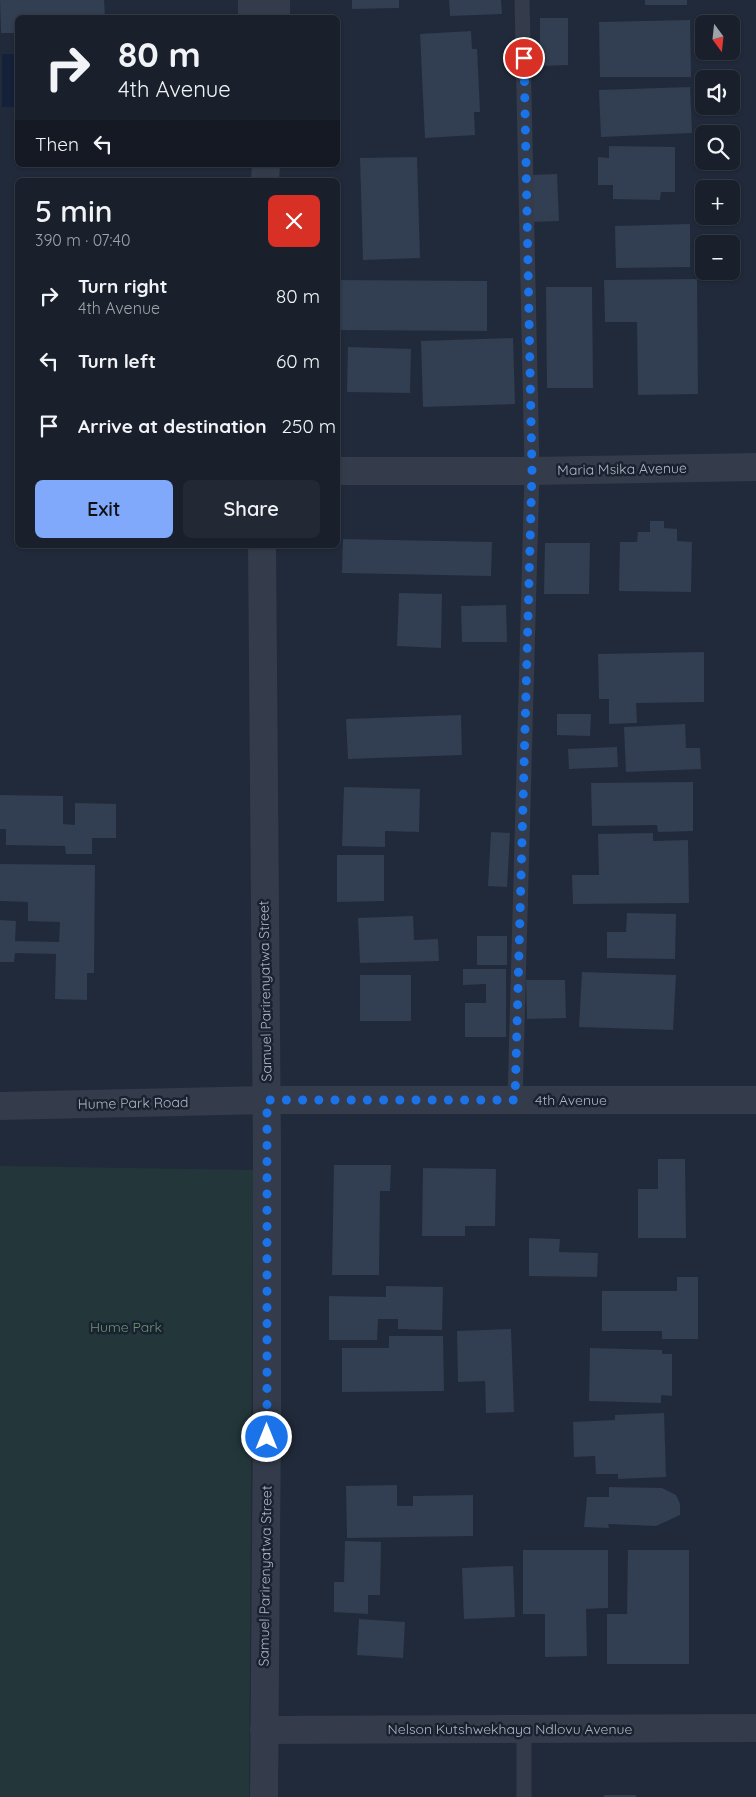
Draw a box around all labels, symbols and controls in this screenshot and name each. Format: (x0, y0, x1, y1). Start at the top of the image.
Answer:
north arrow (695, 15, 740, 60)
map controls (695, 15, 740, 280)
text: 80 m (118, 32, 201, 76)
icon: right (35, 35, 100, 100)
pin (503, 37, 545, 79)
icon: arrive (510, 44, 538, 72)
button: sound (695, 70, 740, 115)
text: 4th Avenue (118, 75, 231, 103)
button: search (695, 125, 740, 170)
icon: left (89, 130, 117, 158)
text: Then (35, 132, 79, 156)
button: + (695, 180, 740, 225)
text: 5 min (35, 192, 112, 230)
button: close (268, 195, 320, 247)
text: 390 m · 07:40 (35, 230, 130, 250)
button: − (695, 235, 740, 280)
text: Turn right (78, 274, 167, 298)
icon: right (35, 282, 63, 310)
text: 80 m (276, 284, 320, 308)
text: 4th Avenue (78, 298, 160, 318)
icon: left (35, 347, 63, 375)
text: Turn left (78, 349, 156, 373)
text: 60 m (276, 349, 320, 373)
icon: arrive (35, 412, 63, 440)
text: Arrive at destination (78, 414, 267, 438)
text: 250 m (282, 414, 336, 438)
street label: Maria Msika Avenue (557, 459, 687, 479)
button: Exit (35, 480, 173, 538)
button: Share (183, 480, 320, 538)
street label: Samuel Parirenyatwa Street (254, 900, 276, 1082)
street label: 4th Avenue (535, 1091, 607, 1109)
street label: Hume Park Road (77, 1093, 189, 1113)
park label: Hume Park (90, 1318, 162, 1336)
position arrow (240, 1410, 292, 1462)
street label: Samuel Parirenyatwa Street (254, 1485, 276, 1667)
street label: Nelson Kutshwekhaya Ndlovu Avenue (388, 1720, 632, 1738)

